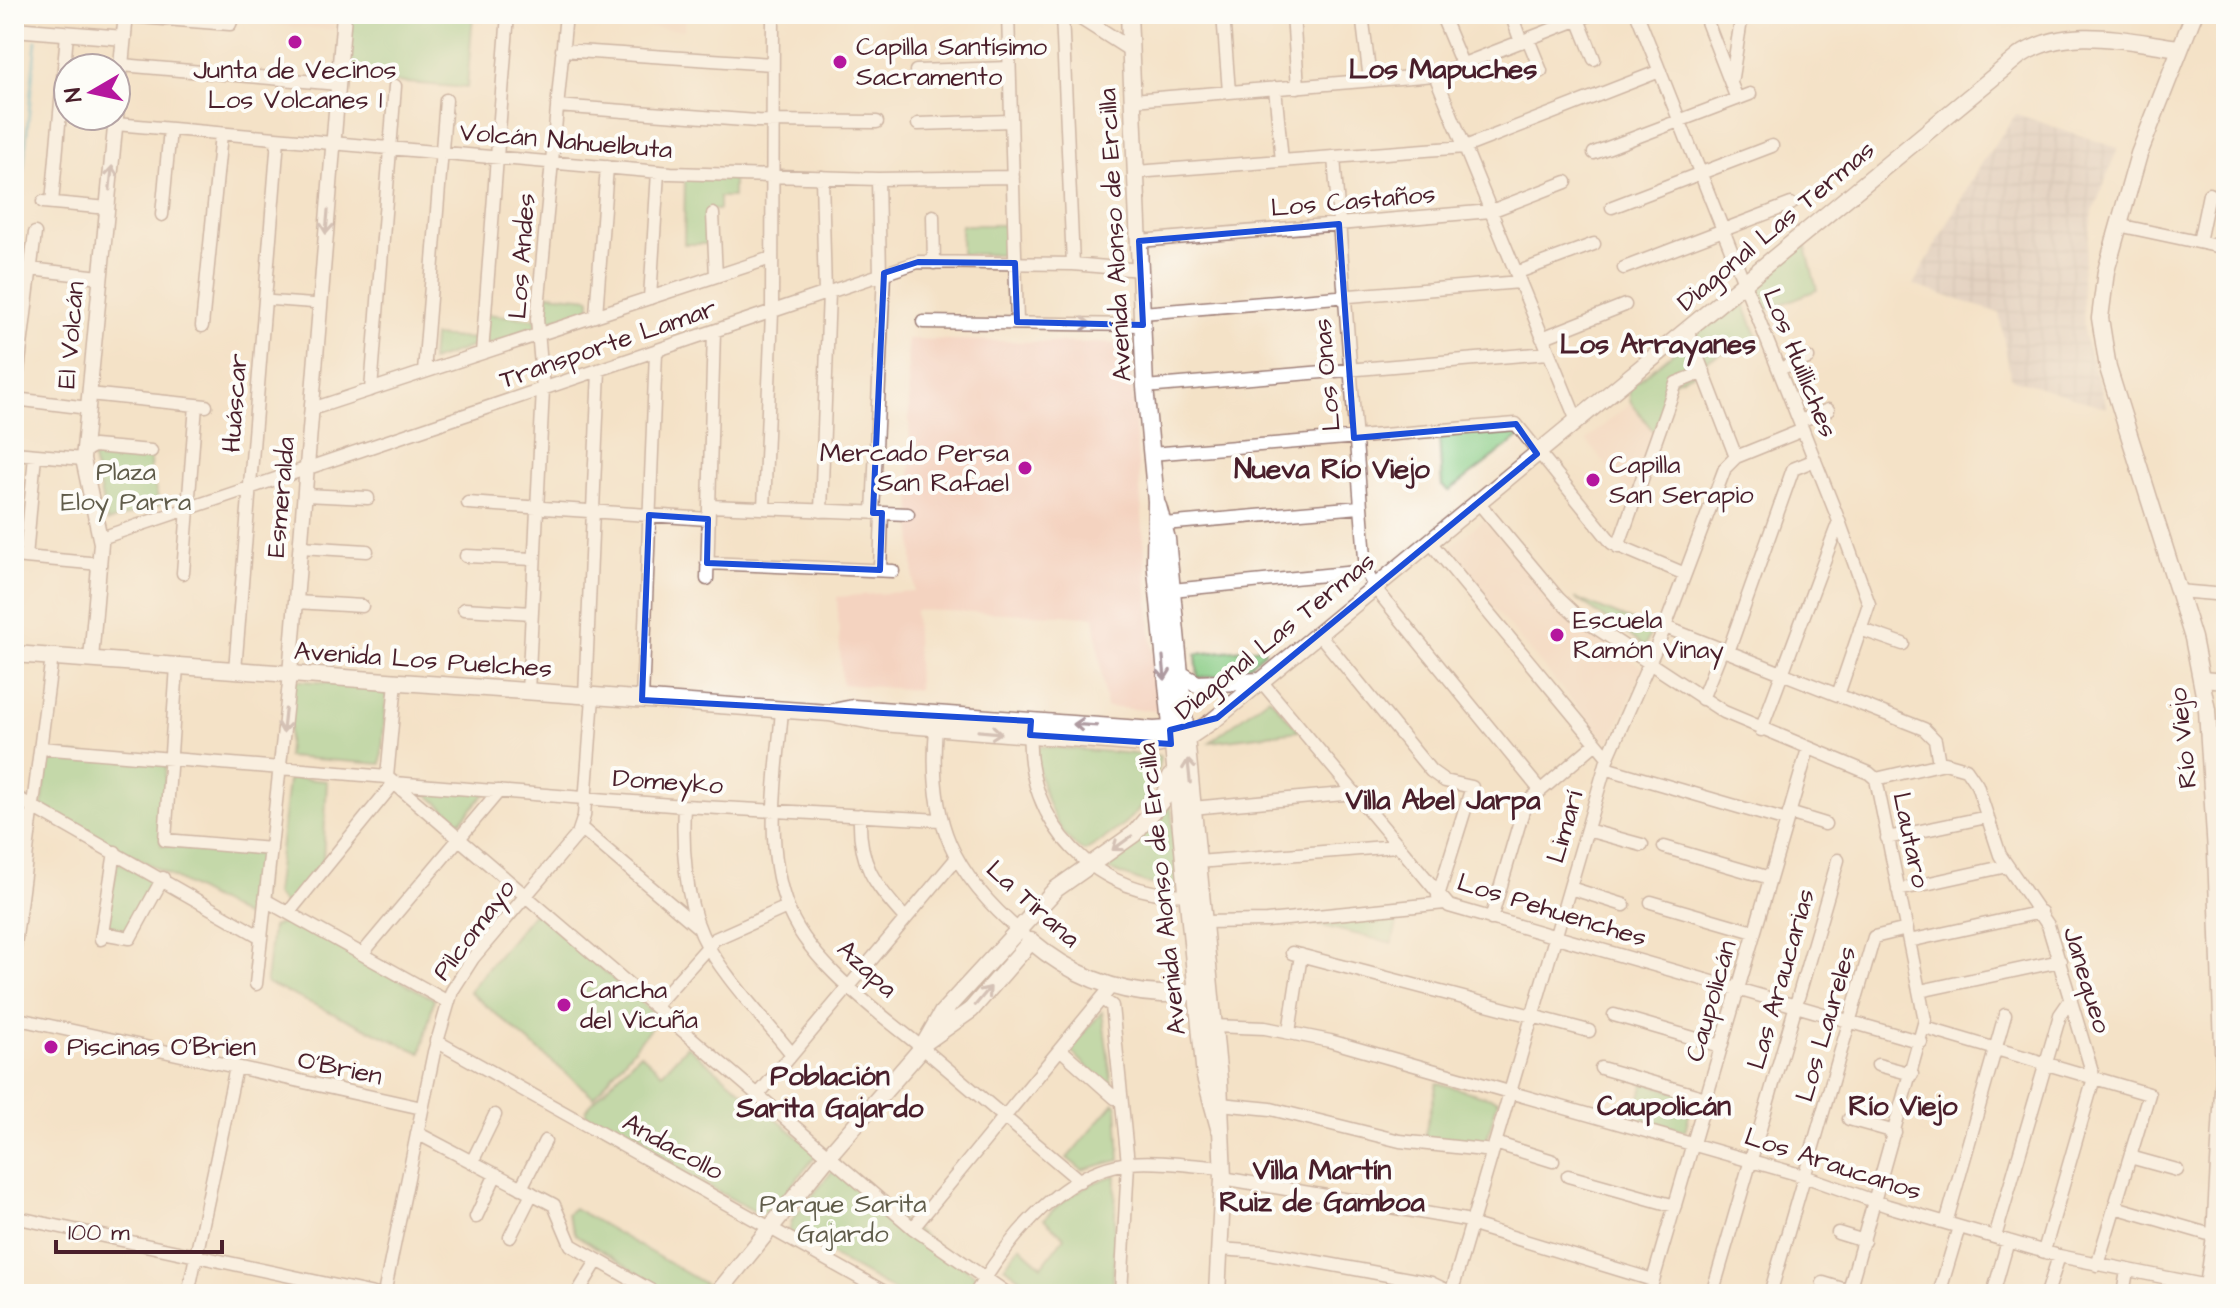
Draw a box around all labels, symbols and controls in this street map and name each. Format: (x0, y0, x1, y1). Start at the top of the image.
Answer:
place label: Capilla Santísimo Sacramento (856, 29, 1047, 95)
marker: Junta de Vecinos Los Volcanes 1 (286, 33, 304, 51)
district label: Los Mapuches (1349, 50, 1537, 90)
north arrow (52, 52, 132, 132)
place label: Junta de Vecinos Los Volcanes 1 (193, 52, 397, 118)
marker: Capilla Santísimo Sacramento (831, 53, 849, 71)
text: N (57, 85, 90, 104)
street label: Avenida Alonso de Ercilla (1089, 87, 1141, 383)
street label: Volcán Nahuelbuta (458, 114, 674, 168)
street label: Diagonal Las Termas (1669, 132, 1884, 321)
one-way arrow (103, 165, 118, 192)
street label: Los Castaños (1269, 176, 1437, 226)
street label: Los Andes (500, 192, 544, 320)
one-way arrow (319, 208, 334, 235)
street label: El Volcán (48, 280, 94, 390)
street label: Los Huilliches (1754, 283, 1846, 443)
street label: Transporte Lamar (495, 290, 721, 398)
one-way arrow (1066, 316, 1093, 331)
street label: Los Onas (1304, 317, 1350, 433)
district label: Los Arrayanes (1560, 325, 1756, 367)
street label: Huáscar (214, 352, 256, 454)
street label: Esmeralda (258, 435, 304, 559)
place label: Mercado Persa San Rafael (820, 435, 1009, 501)
place label: Capilla San Serapio (1609, 447, 1754, 513)
district label: Nueva Río Viejo (1234, 450, 1430, 489)
park label: Plaza Eloy Parra (61, 454, 191, 522)
marker: Mercado Persa San Rafael (1016, 459, 1034, 477)
marker: Capilla San Serapio (1584, 471, 1602, 489)
street label: Diagonal Las Termas (1167, 544, 1384, 730)
place label: Escuela Ramón Vinay (1573, 602, 1724, 670)
marker: Escuela Ramón Vinay (1548, 626, 1566, 644)
street label: Avenida Los Puelches (293, 633, 553, 687)
one-way arrow (1157, 654, 1172, 681)
street label: Río Viejo (2160, 685, 2206, 790)
one-way arrow (276, 707, 291, 734)
one-way arrow (1072, 717, 1099, 732)
one-way arrow (976, 725, 1003, 740)
street label: Avenida Alonso de Ercilla (1129, 741, 1195, 1037)
one-way arrow (1181, 758, 1196, 785)
street label: Domeyko (611, 760, 725, 806)
district label: Villa Abel Jarpa (1345, 781, 1541, 821)
street label: Limarí (1538, 787, 1592, 867)
street label: Lautaro (1883, 789, 1939, 892)
one-way arrow (1112, 834, 1133, 851)
street label: La Tirana (978, 852, 1088, 956)
street label: Los Pehuenches (1453, 864, 1651, 956)
street label: Pilcomayo (424, 872, 526, 989)
street label: Las Araucarias (1738, 884, 1824, 1074)
street label: Janequeo (2054, 922, 2120, 1038)
street label: Azapa (829, 932, 905, 1006)
street label: Caupolicán (1677, 936, 1745, 1066)
street label: Los Laureles (1787, 942, 1865, 1106)
place label: Cancha del Vicuña (580, 972, 698, 1038)
one-way arrow (973, 986, 991, 1006)
marker: Cancha del Vicuña (555, 996, 573, 1014)
place label: Piscinas O'Brien (67, 1029, 256, 1065)
marker: Piscinas O'Brien (42, 1038, 60, 1056)
street label: O'Brien (294, 1042, 386, 1094)
district label: Población Sarita Gajardo (735, 1057, 924, 1128)
district label: Caupolicán (1597, 1087, 1731, 1127)
district label: Río Viejo (1849, 1087, 1958, 1126)
street label: Andacollo (616, 1105, 730, 1190)
street label: Los Araucanos (1740, 1118, 1926, 1210)
district label: Villa Martín Ruiz de Gamboa (1219, 1151, 1425, 1222)
park label: Parque Sarita Gajardo (759, 1186, 927, 1252)
scale bar (56, 1204, 222, 1254)
text: 100 m (68, 1216, 130, 1250)

